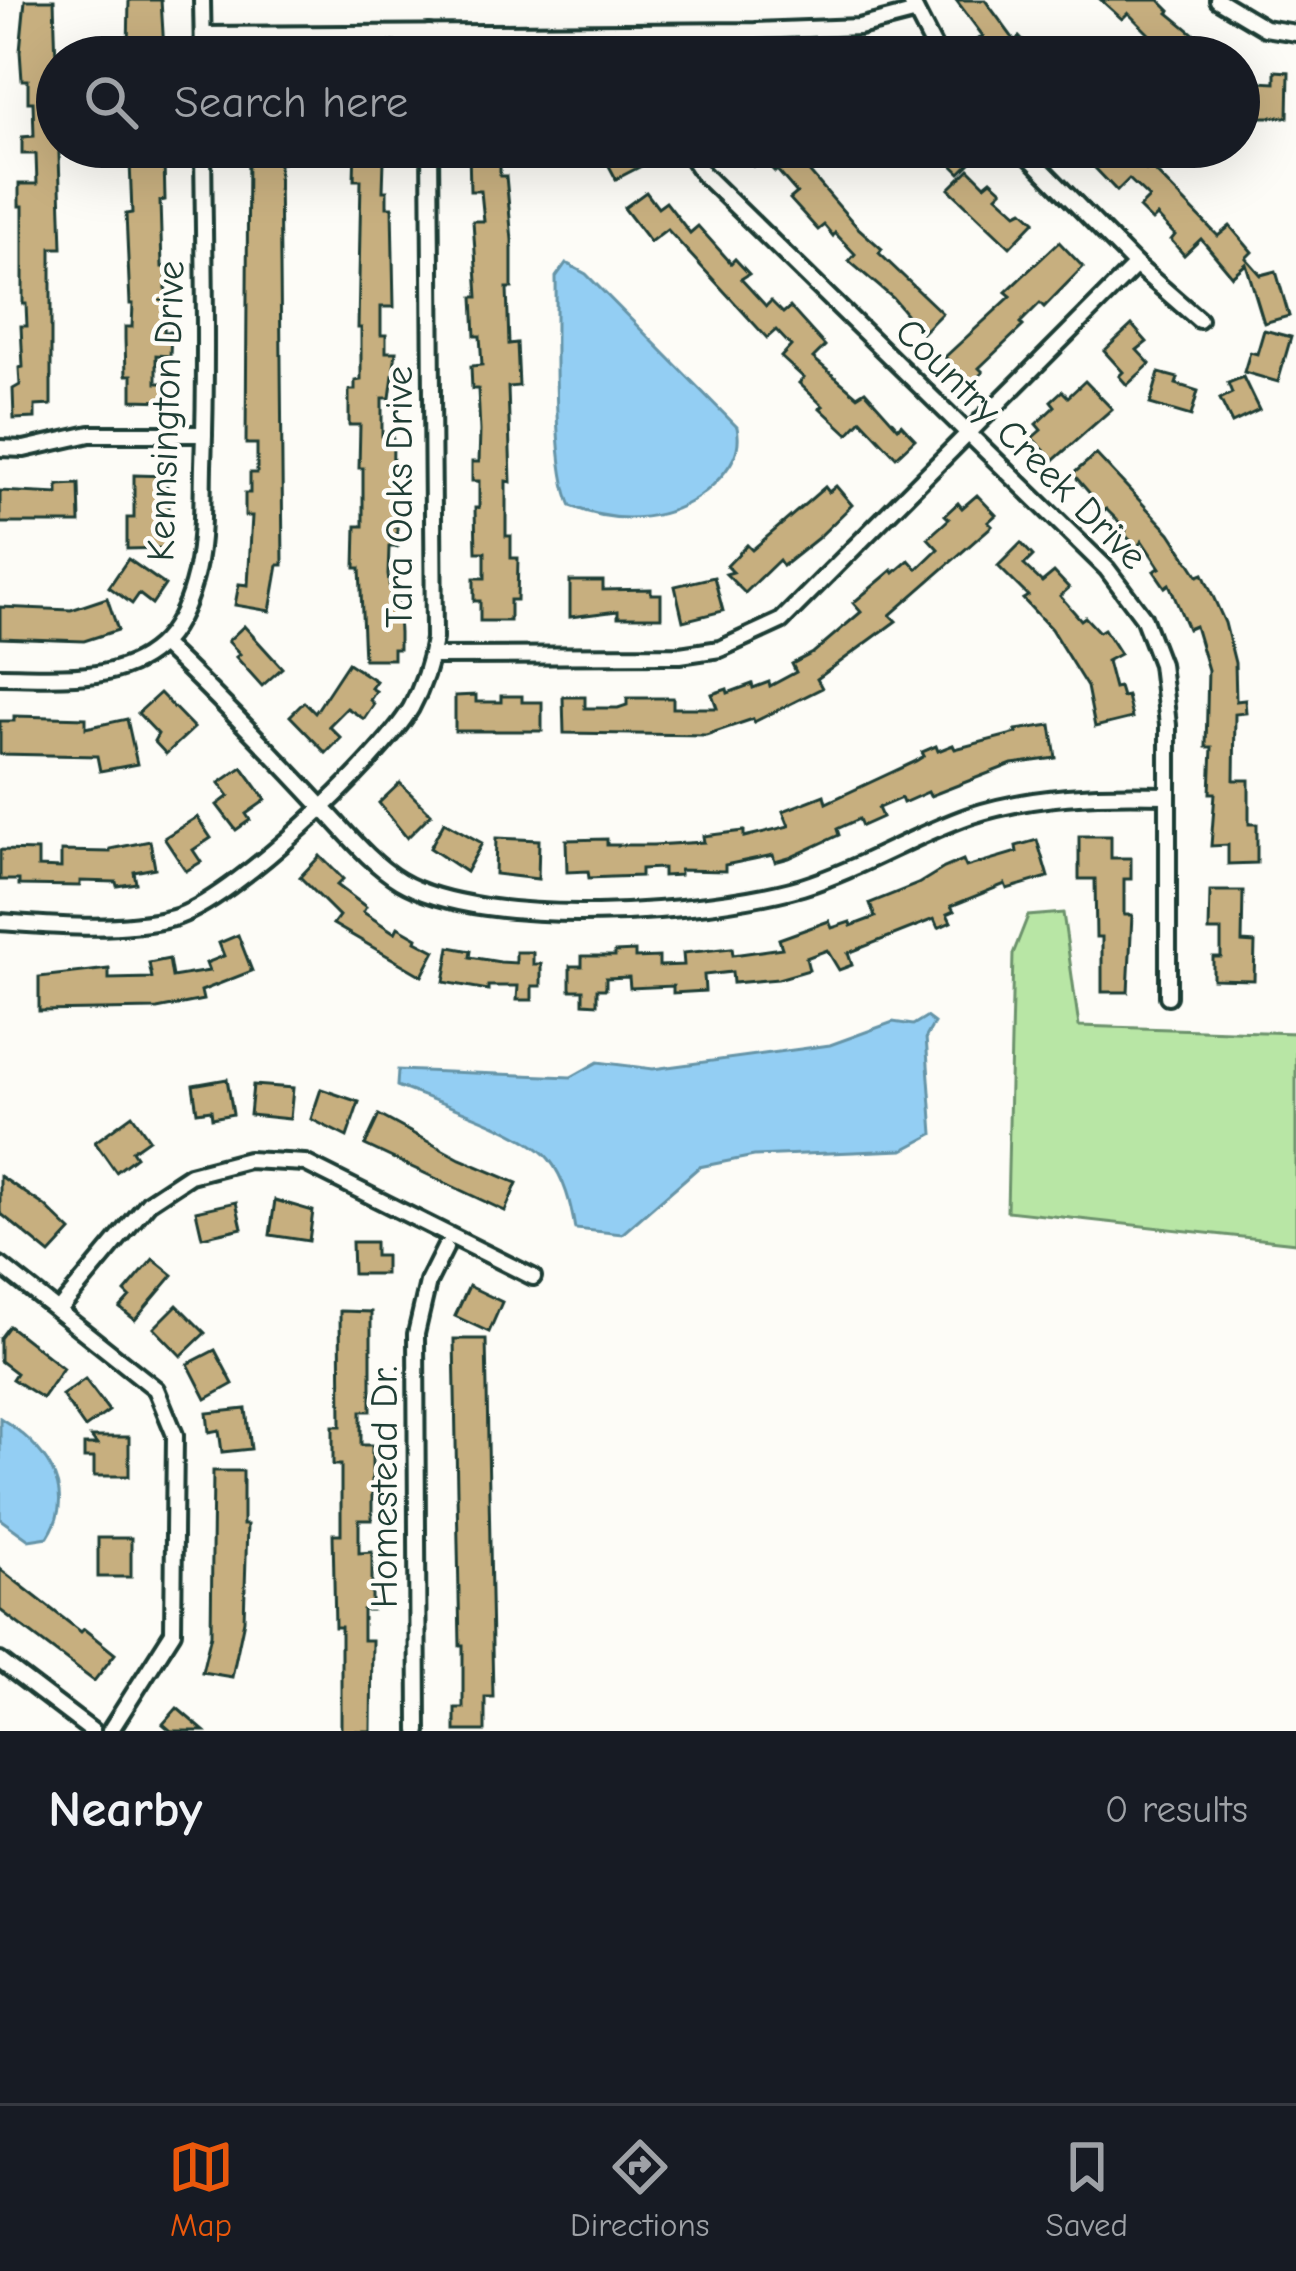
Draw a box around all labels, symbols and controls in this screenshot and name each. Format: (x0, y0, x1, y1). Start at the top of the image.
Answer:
search box (36, 36, 1260, 168)
icon: search (78, 69, 144, 135)
text: Search here (174, 76, 408, 128)
street label: Kennsington Drive (138, 260, 194, 562)
street label: Country Creek Drive (886, 309, 1156, 579)
street label: Tara Oaks Drive (377, 366, 422, 628)
street label: Homestead Dr. (362, 1366, 407, 1608)
text: Nearby (48, 1780, 202, 1839)
text: 0 results (1105, 1787, 1248, 1832)
tab: Map (168, 2134, 234, 2244)
tab: Directions (570, 2134, 710, 2244)
tab: Saved (1046, 2134, 1128, 2244)

